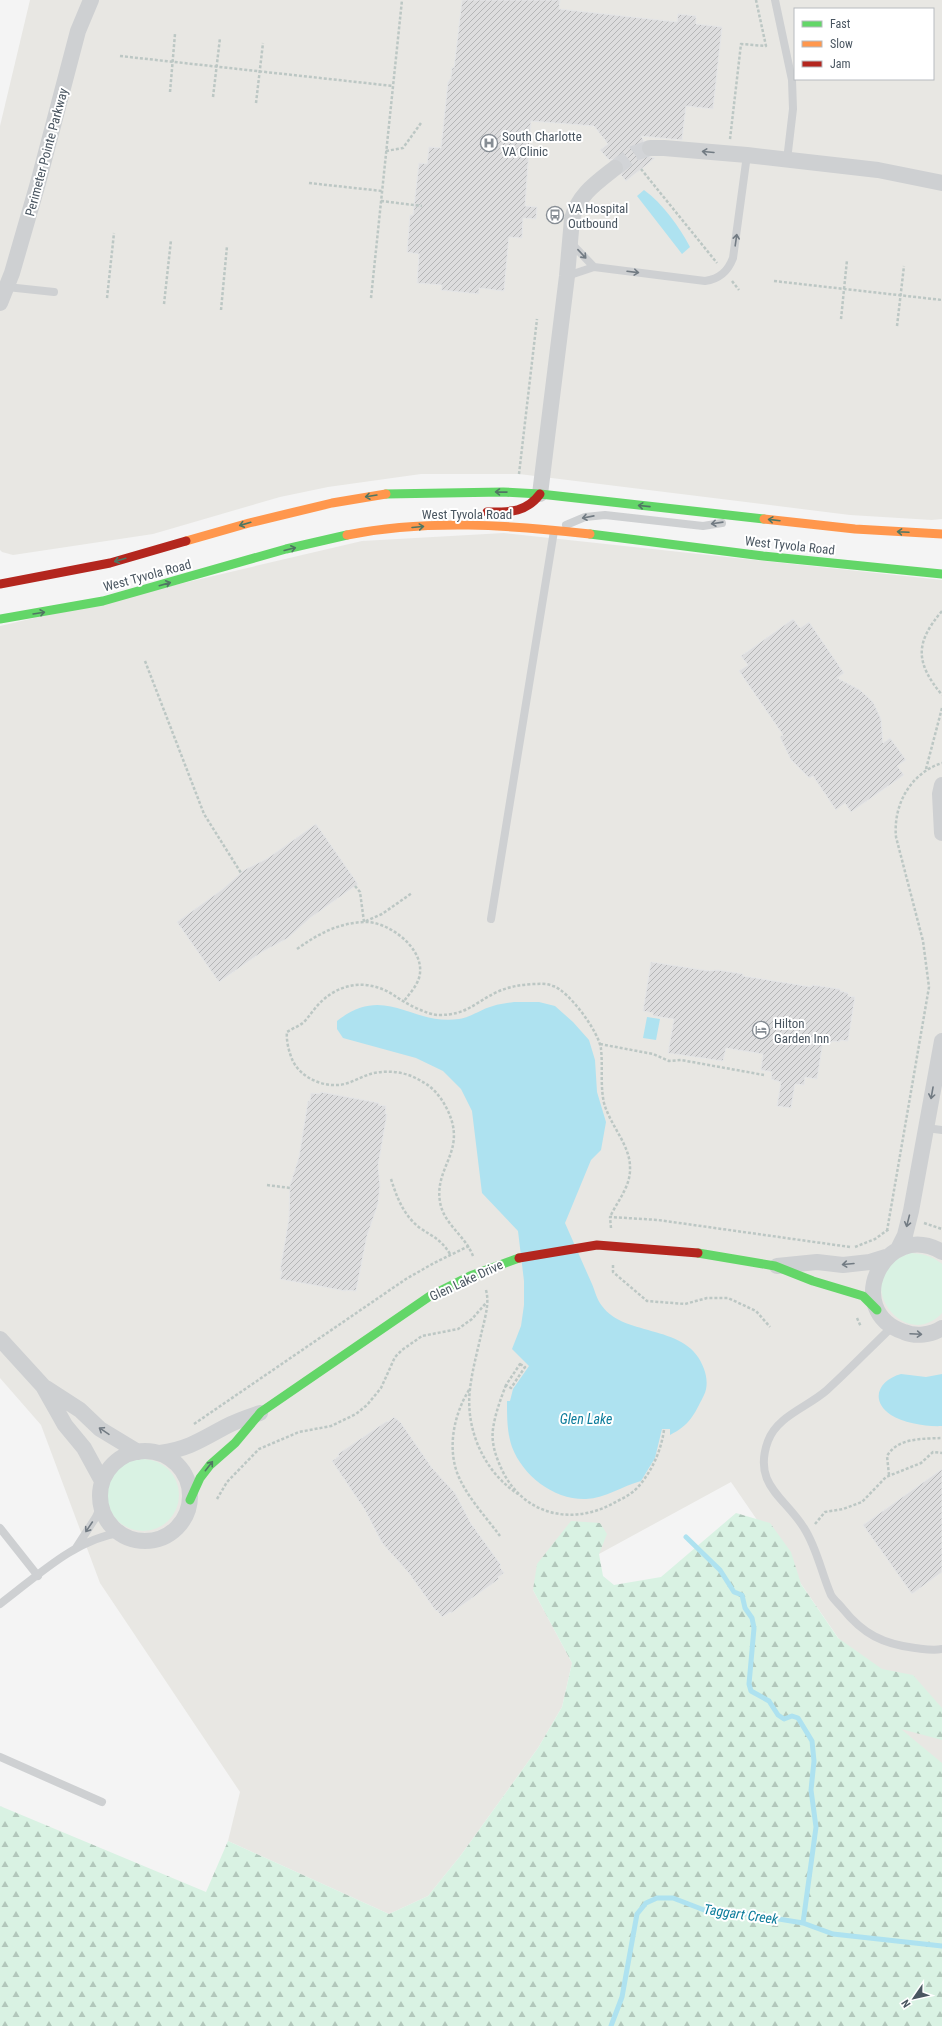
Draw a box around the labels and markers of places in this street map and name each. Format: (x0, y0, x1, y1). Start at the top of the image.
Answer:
place label: South Charlotte VA Clinic (502, 129, 582, 159)
hospital icon: South Charlotte VA Clinic (479, 133, 499, 153)
place label: VA Hospital Outbound (568, 201, 628, 231)
bus stop icon: VA Hospital Outbound (545, 205, 565, 225)
place label: Hilton Garden Inn (774, 1016, 829, 1046)
hotel icon: Hilton Garden Inn (751, 1020, 771, 1040)

